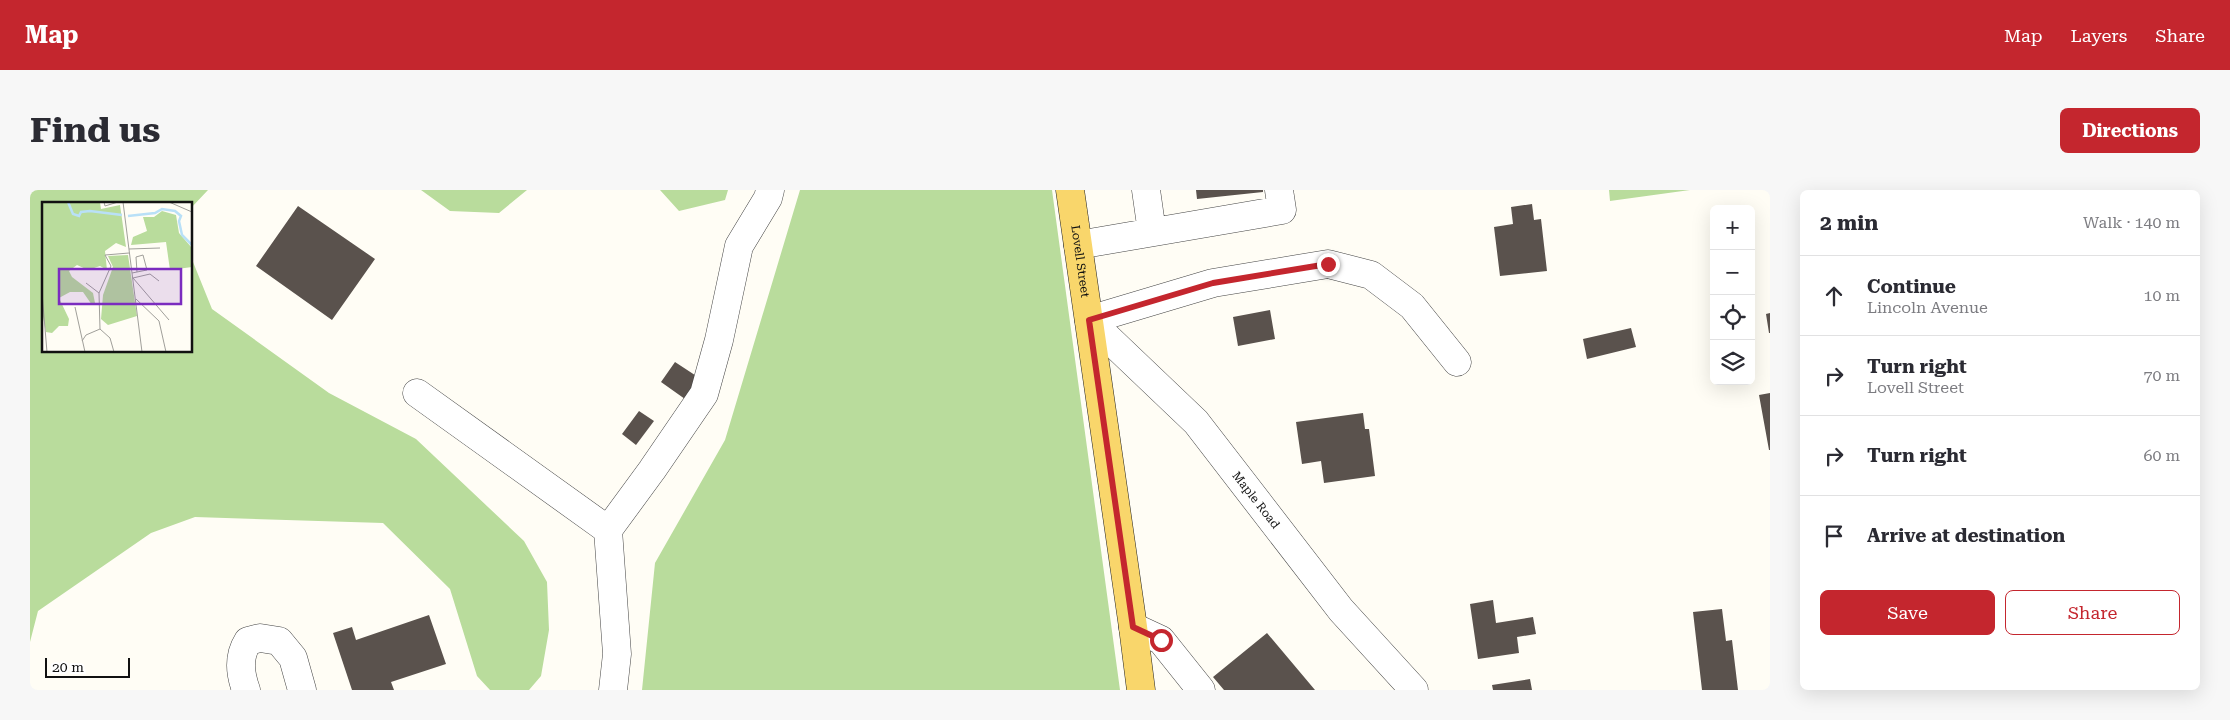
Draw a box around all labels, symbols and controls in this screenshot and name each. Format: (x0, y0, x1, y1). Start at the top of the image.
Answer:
text: Map (25, 21, 79, 49)
text: Map (2004, 25, 2043, 46)
text: Layers (2071, 25, 2127, 46)
text: Share (2155, 25, 2205, 46)
button: Directions (2060, 108, 2200, 153)
text: Find us (30, 110, 160, 151)
inset map (42, 202, 192, 352)
map controls (1710, 205, 1755, 385)
button: + (1710, 205, 1755, 250)
text: 2 min (1820, 211, 1878, 235)
text: Walk · 140 m (2083, 213, 2180, 232)
street label: Lovell Street (1068, 224, 1092, 299)
button: − (1710, 250, 1755, 295)
route end (1317, 253, 1340, 276)
text: Continue (1867, 275, 1956, 298)
icon: ahead (1820, 282, 1848, 310)
text: 10 m (2143, 286, 2180, 305)
button: locate (1710, 295, 1755, 340)
text: Lincoln Avenue (1867, 298, 1988, 317)
button: layers (1710, 340, 1755, 385)
text: Turn right (1867, 355, 1967, 378)
icon: right (1820, 362, 1848, 390)
text: 70 m (2143, 366, 2180, 385)
text: Lovell Street (1867, 378, 1964, 397)
icon: right (1820, 442, 1848, 470)
text: Turn right (1867, 444, 1967, 467)
text: 60 m (2143, 446, 2180, 465)
street label: Maple Road (1229, 469, 1283, 532)
icon: arrive (1820, 522, 1848, 550)
text: Arrive at destination (1867, 524, 2065, 547)
button: Save (1820, 590, 1995, 635)
button: Share (2005, 590, 2180, 635)
route start (1150, 629, 1173, 652)
scale bar (45, 655, 130, 678)
text: 20 m (52, 659, 84, 675)

